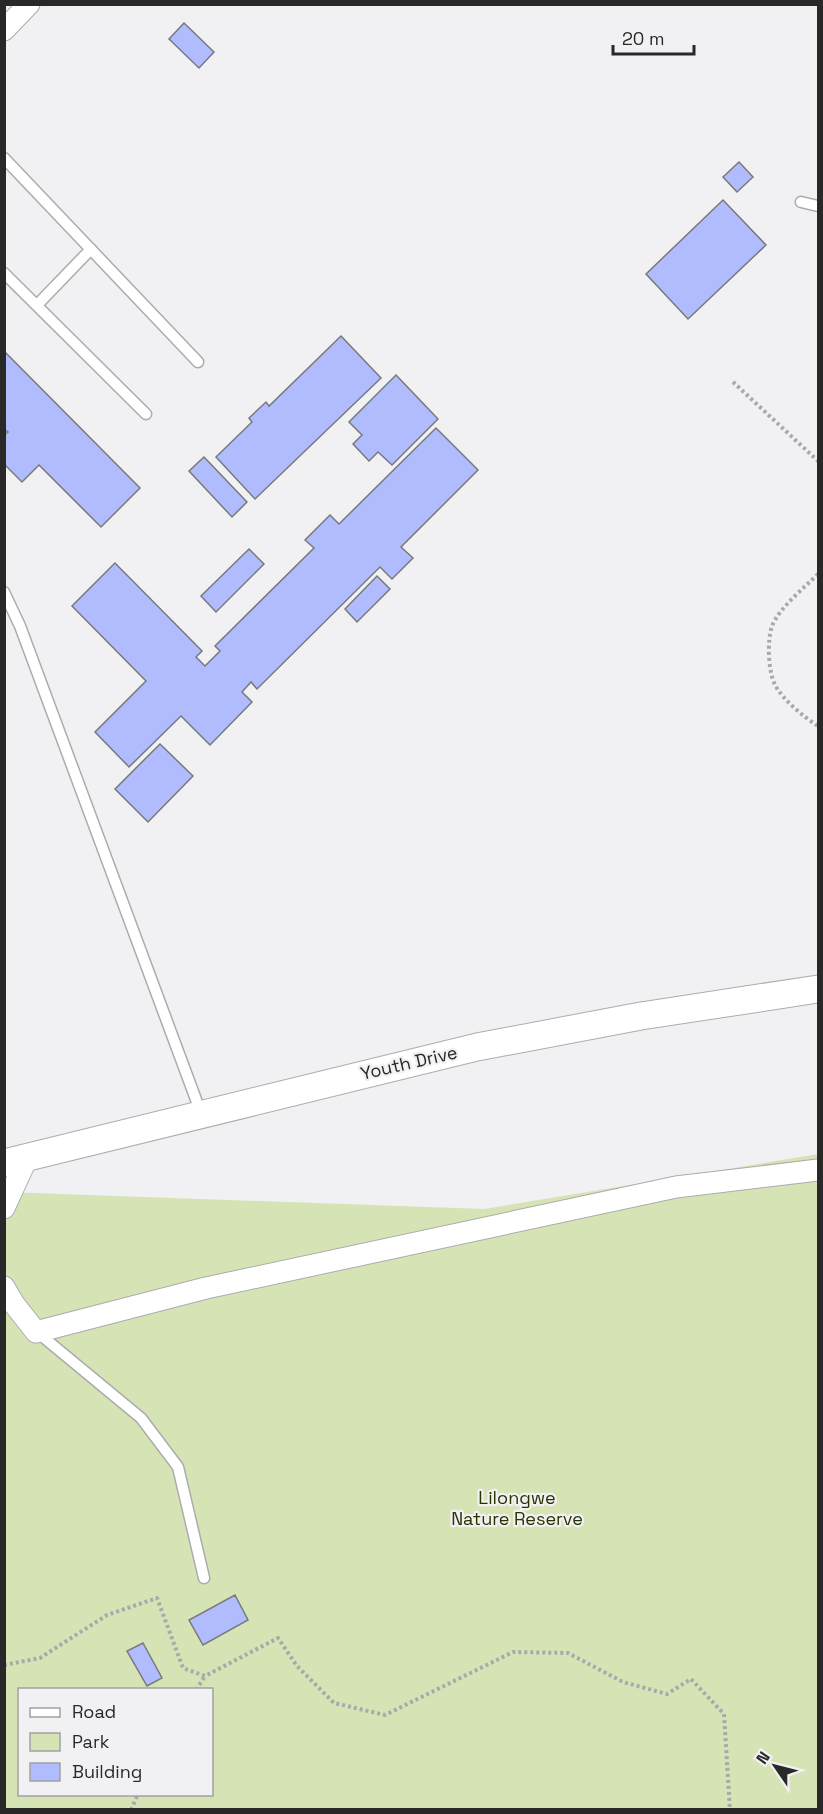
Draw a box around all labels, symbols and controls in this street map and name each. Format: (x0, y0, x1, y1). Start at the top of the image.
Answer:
scale bar (613, 18, 694, 56)
text: 20 m (622, 27, 665, 50)
street label: Youth Drive (358, 1040, 460, 1085)
park label: Lilongwe Nature Reserve (451, 1486, 583, 1530)
legend (18, 1688, 213, 1796)
text: Road (72, 1700, 116, 1723)
text: Park (72, 1730, 110, 1753)
north arrow (745, 1736, 805, 1796)
text: N (751, 1747, 775, 1768)
text: Building (72, 1760, 142, 1783)

